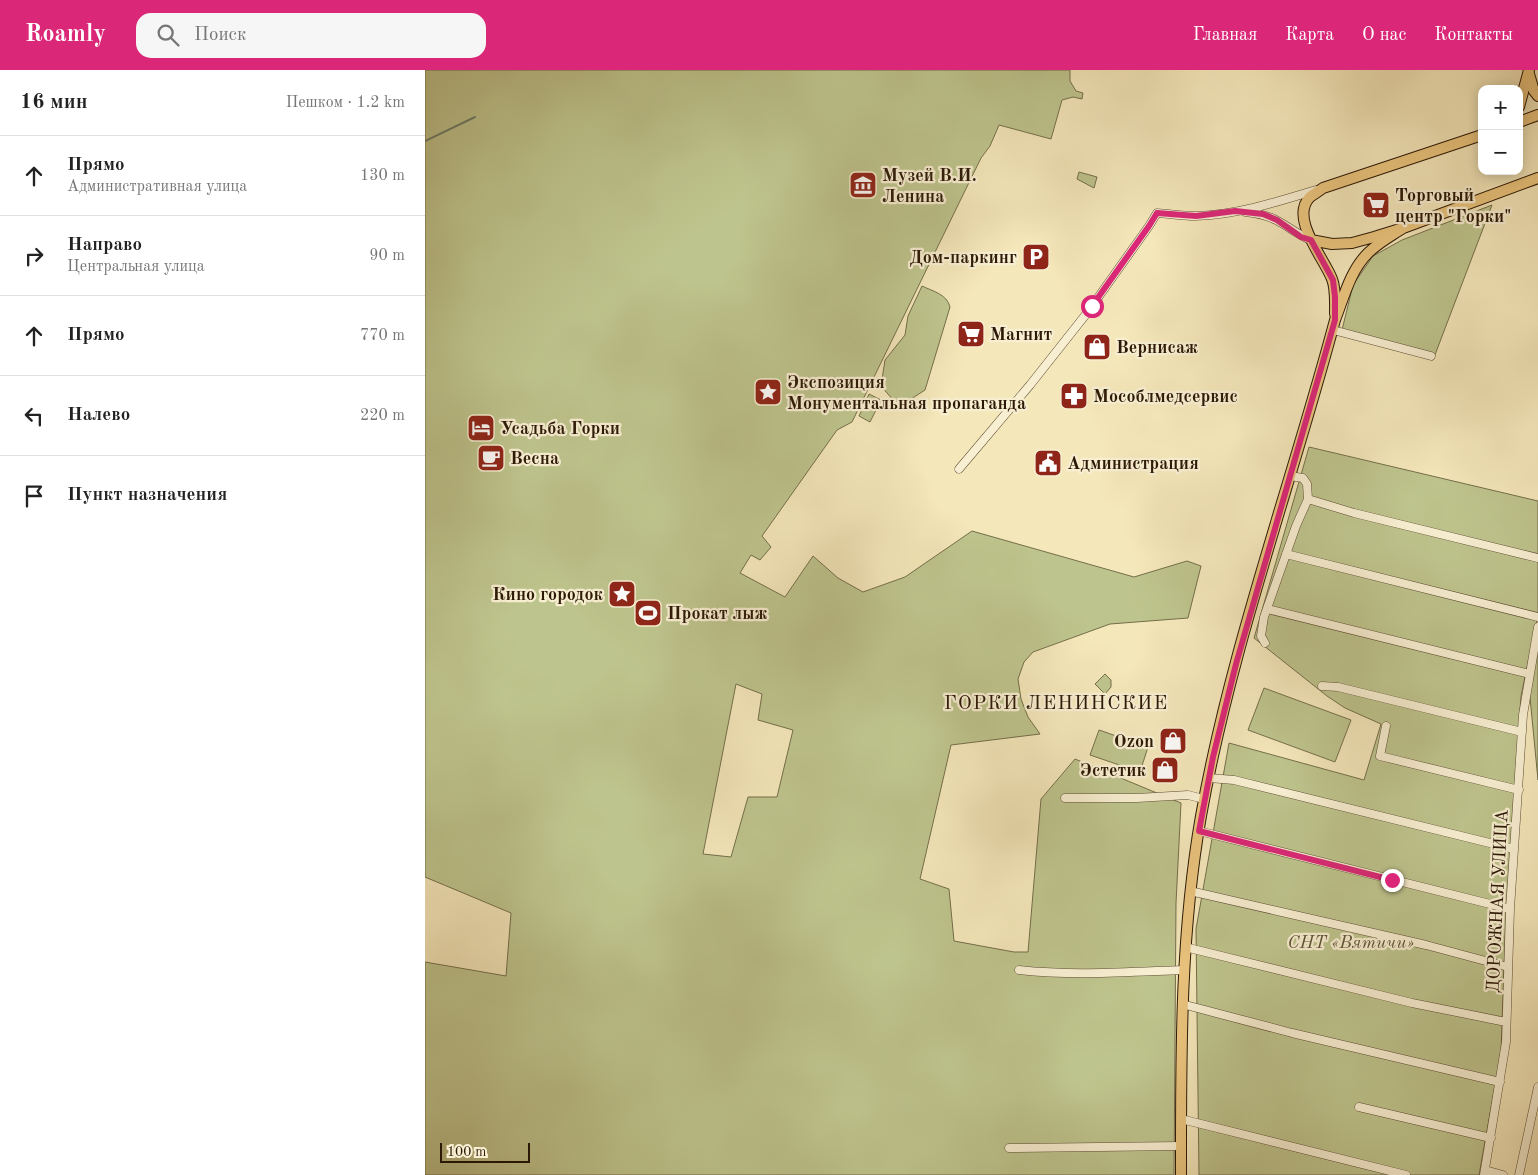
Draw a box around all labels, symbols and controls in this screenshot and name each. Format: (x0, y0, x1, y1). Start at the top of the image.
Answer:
search box (136, 13, 486, 58)
icon: search (154, 21, 182, 49)
text: Roamly (25, 23, 106, 47)
text: Поиск (194, 26, 246, 45)
text: Главная (1193, 26, 1257, 44)
text: Карта (1285, 26, 1334, 44)
text: О нас (1362, 26, 1406, 44)
text: Контакты (1434, 26, 1513, 44)
map controls (1478, 85, 1523, 175)
button: + (1478, 85, 1523, 130)
text: 16 мин (20, 92, 88, 113)
text: Пешком · 1.2 km (286, 95, 405, 111)
button: − (1478, 130, 1523, 175)
text: Прямо (67, 156, 125, 175)
icon: ahead (20, 162, 48, 190)
place label: Музей В.И. Ленина (882, 167, 977, 206)
text: 130 m (360, 168, 405, 184)
museum icon: Музей В.И. Ленина (848, 170, 878, 200)
text: Административная улица (67, 179, 247, 195)
place label: Торговый центр "Горки" (1395, 187, 1511, 226)
supermarket icon: Торговый центр "Горки" (1361, 190, 1391, 220)
text: Направо (67, 236, 142, 255)
icon: right (20, 242, 48, 270)
parking icon: Дом-паркинг (1021, 242, 1051, 272)
text: 90 m (369, 248, 405, 264)
place label: Дом-паркинг (909, 249, 1017, 267)
text: Центральная улица (67, 259, 205, 275)
route start (1081, 295, 1104, 318)
supermarket icon: Магнит (956, 319, 986, 349)
icon: ahead (20, 322, 48, 350)
text: Прямо (67, 326, 125, 345)
place label: Магнит (990, 326, 1053, 344)
text: 770 m (360, 328, 405, 344)
shop icon: Вернисаж (1082, 332, 1112, 362)
place label: Вернисаж (1116, 339, 1198, 357)
place label: Экспозиция Монументальная пропаганда (787, 374, 1026, 413)
place icon: Экспозиция Монументальная пропаганда (753, 377, 783, 407)
pharmacy icon: Мособлмедсервис (1059, 381, 1089, 411)
place label: Мособлмедсервис (1093, 388, 1238, 406)
icon: left (20, 402, 48, 430)
text: Налево (67, 406, 130, 425)
text: 220 m (360, 408, 405, 424)
hotel icon: Усадьба Горки (466, 413, 496, 443)
place label: Усадьба Горки (500, 420, 620, 438)
cafe icon: Весна (476, 443, 506, 473)
public building icon: Администрация (1033, 448, 1063, 478)
place label: Весна (510, 450, 559, 468)
place label: Администрация (1067, 455, 1199, 473)
icon: arrive (20, 482, 48, 510)
text: Пункт назначения (67, 486, 227, 505)
place icon: Кино городок (607, 579, 637, 609)
place label: Кино городок (492, 586, 604, 604)
sports icon: Прокат лыж (633, 598, 663, 628)
place label: Прокат лыж (667, 605, 768, 623)
district label: ГОРКИ ЛЕНИНСКИЕ (944, 694, 1168, 714)
shop icon: Ozon (1158, 726, 1188, 756)
place label: Ozon (1114, 733, 1154, 751)
shop icon: Эстетик (1150, 755, 1180, 785)
place label: Эстетик (1080, 762, 1147, 780)
street label: ДОРОЖНАЯ УЛИЦА (1484, 809, 1512, 993)
route end (1381, 869, 1404, 892)
park label: СНТ «Вятичи» (1288, 934, 1415, 952)
scale bar (440, 1140, 530, 1163)
text: 100 m (447, 1145, 486, 1159)

